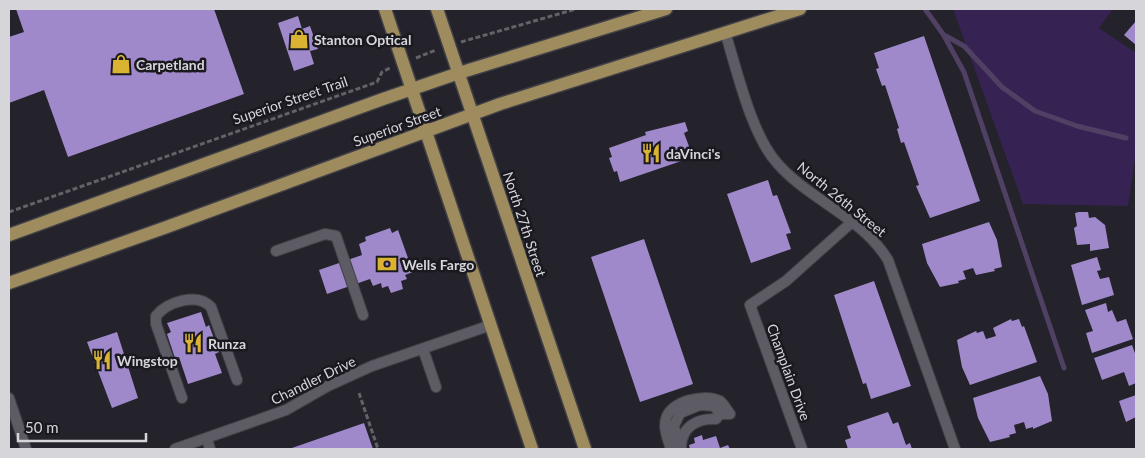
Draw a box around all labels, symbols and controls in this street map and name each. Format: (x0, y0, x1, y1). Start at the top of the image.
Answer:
shop icon: Stanton Optical (288, 28, 310, 50)
place label: Stanton Optical (314, 31, 411, 48)
shop icon: Carpetland (110, 53, 132, 75)
place label: Carpetland (136, 56, 205, 73)
street label: Superior Street Trail (230, 72, 350, 128)
street label: Superior Street (351, 102, 443, 150)
restaurant icon: daVinci's (640, 142, 662, 164)
place label: daVinci's (666, 145, 721, 162)
street label: North 26th Street (794, 158, 890, 240)
street label: North 27th Street (500, 169, 550, 279)
bank icon: Wells Fargo (376, 253, 398, 275)
place label: Wells Fargo (402, 256, 474, 273)
street label: Champlain Drive (764, 321, 814, 423)
restaurant icon: Runza (182, 332, 204, 354)
place label: Runza (208, 335, 246, 352)
restaurant icon: Wingstop (91, 349, 113, 371)
place label: Wingstop (117, 352, 178, 369)
street label: Chandler Drive (268, 352, 358, 408)
scale bar (18, 410, 145, 442)
text: 50 m (25, 418, 59, 436)

